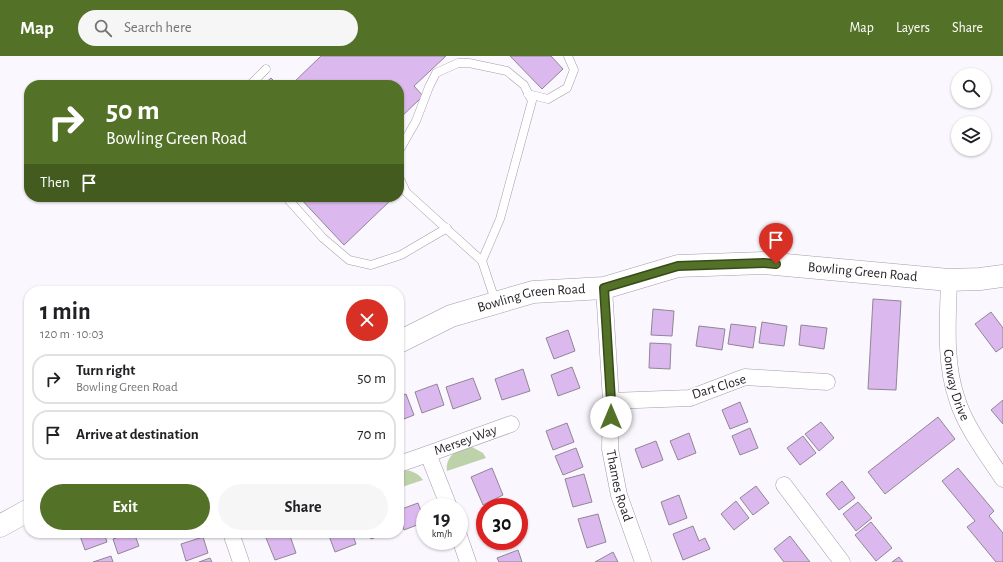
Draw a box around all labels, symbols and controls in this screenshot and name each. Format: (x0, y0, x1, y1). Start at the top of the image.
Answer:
search box (78, 10, 358, 46)
icon: search (92, 17, 114, 39)
text: Map (20, 19, 54, 38)
text: Search here (124, 20, 192, 35)
text: Map (849, 21, 874, 35)
text: Layers (896, 21, 930, 35)
text: Share (952, 21, 983, 35)
map controls (951, 68, 991, 156)
button: search (951, 68, 991, 108)
icon: right (40, 96, 92, 148)
text: 50 m (106, 97, 160, 125)
button: layers (951, 116, 991, 156)
text: Bowling Green Road (106, 130, 247, 148)
icon: arrive (78, 172, 100, 194)
text: Then (40, 175, 70, 190)
pin (759, 223, 793, 264)
icon: arrive (765, 229, 787, 251)
street label: Bowling Green Road (807, 260, 918, 284)
street label: Bowling Green Road (476, 282, 586, 315)
button: close (346, 299, 388, 341)
text: 1 min (40, 300, 91, 324)
text: 120 m · 10:03 (40, 328, 104, 341)
street label: Conway Drive (941, 349, 972, 423)
text: Turn right (76, 363, 135, 378)
icon: right (42, 368, 64, 390)
text: 50 m (357, 371, 386, 386)
street label: Dart Close (690, 372, 748, 402)
text: Bowling Green Road (76, 381, 178, 394)
position arrow (590, 396, 632, 438)
street label: Mersey Way (432, 423, 499, 458)
icon: arrive (42, 424, 64, 446)
text: Arrive at destination (76, 427, 199, 442)
text: 70 m (357, 427, 386, 442)
street label: Thames Road (603, 449, 635, 523)
button: Exit (40, 484, 210, 530)
button: Share (218, 484, 388, 530)
speed limit sign: 30 (476, 498, 528, 550)
text: 19 (434, 509, 450, 529)
text: km/h (432, 529, 452, 539)

